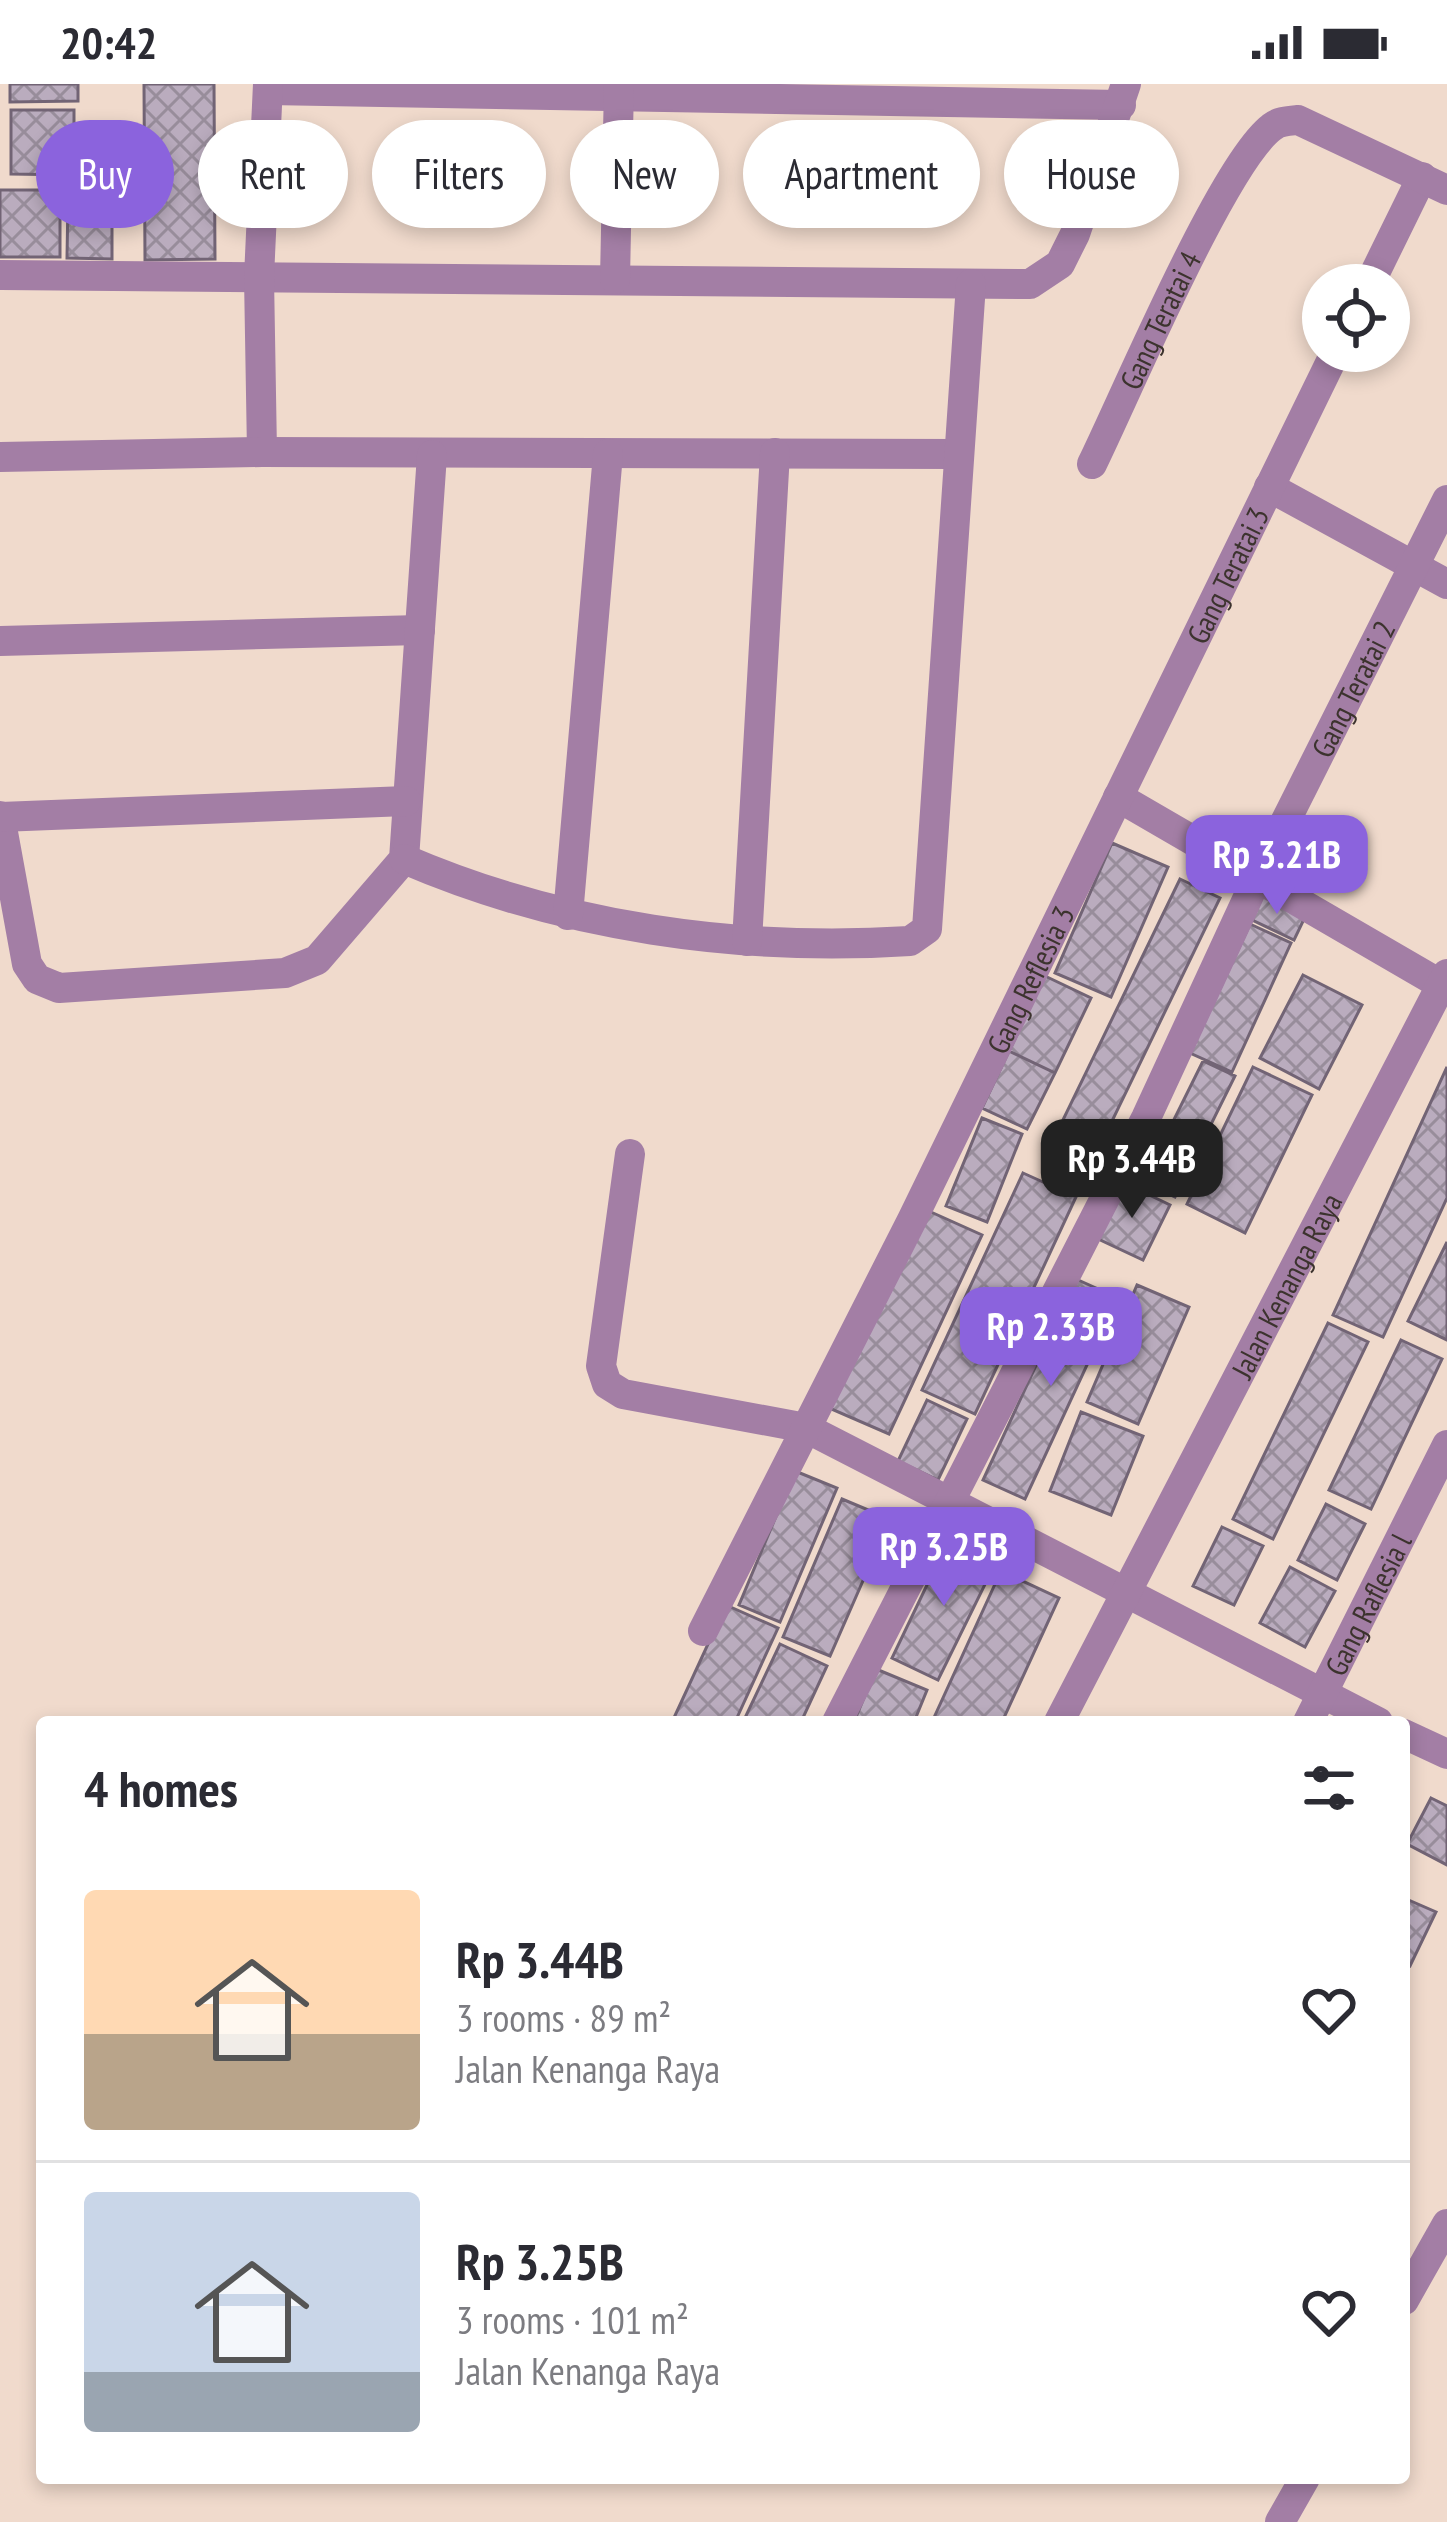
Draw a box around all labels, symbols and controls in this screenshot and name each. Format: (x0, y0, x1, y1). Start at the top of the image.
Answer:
text: 20:42 (60, 13, 157, 71)
chip: Buy (36, 120, 174, 228)
chip: Rent (198, 120, 348, 228)
chip: Filters (372, 120, 546, 228)
chip: New (570, 120, 719, 228)
chip: Apartment (743, 120, 980, 228)
chip: House (1004, 120, 1179, 228)
street label: Gang Teratai 4 (1110, 244, 1209, 395)
map controls (1302, 264, 1410, 372)
button: locate (1302, 264, 1410, 372)
street label: Gang Teratai.3 (1177, 500, 1277, 649)
street label: Gang Teratai 2 (1302, 614, 1403, 763)
pin: Rp 3.21B (1153, 815, 1401, 917)
text: Rp 3.21B (1213, 828, 1341, 879)
street label: Gang Reflesia 3 (977, 899, 1082, 1060)
pin: Rp 3.44B (1008, 1119, 1256, 1221)
text: Rp 3.44B (1068, 1132, 1196, 1183)
street label: Jalan Kenanga Raya (1221, 1186, 1350, 1385)
pin: Rp 2.33B (927, 1287, 1175, 1389)
text: Rp 2.33B (987, 1300, 1115, 1351)
pin: Rp 3.25B (820, 1507, 1068, 1609)
text: Rp 3.25B (880, 1520, 1008, 1571)
street label: Gang Raflesia l (1315, 1526, 1419, 1682)
text: 4 homes (84, 1755, 238, 1821)
icon: filters (1296, 1755, 1362, 1821)
text: Rp 3.44B (456, 1926, 624, 1992)
icon: home (180, 1938, 324, 2082)
icon: heart (1296, 1977, 1362, 2043)
text: 3 rooms · 89 m² (456, 1992, 671, 2043)
text: Jalan Kenanga Raya (456, 2043, 720, 2094)
text: Rp 3.25B (456, 2228, 624, 2294)
icon: home (180, 2240, 324, 2384)
icon: heart (1296, 2279, 1362, 2345)
text: 3 rooms · 101 m² (456, 2294, 689, 2345)
text: Jalan Kenanga Raya (456, 2345, 720, 2396)

